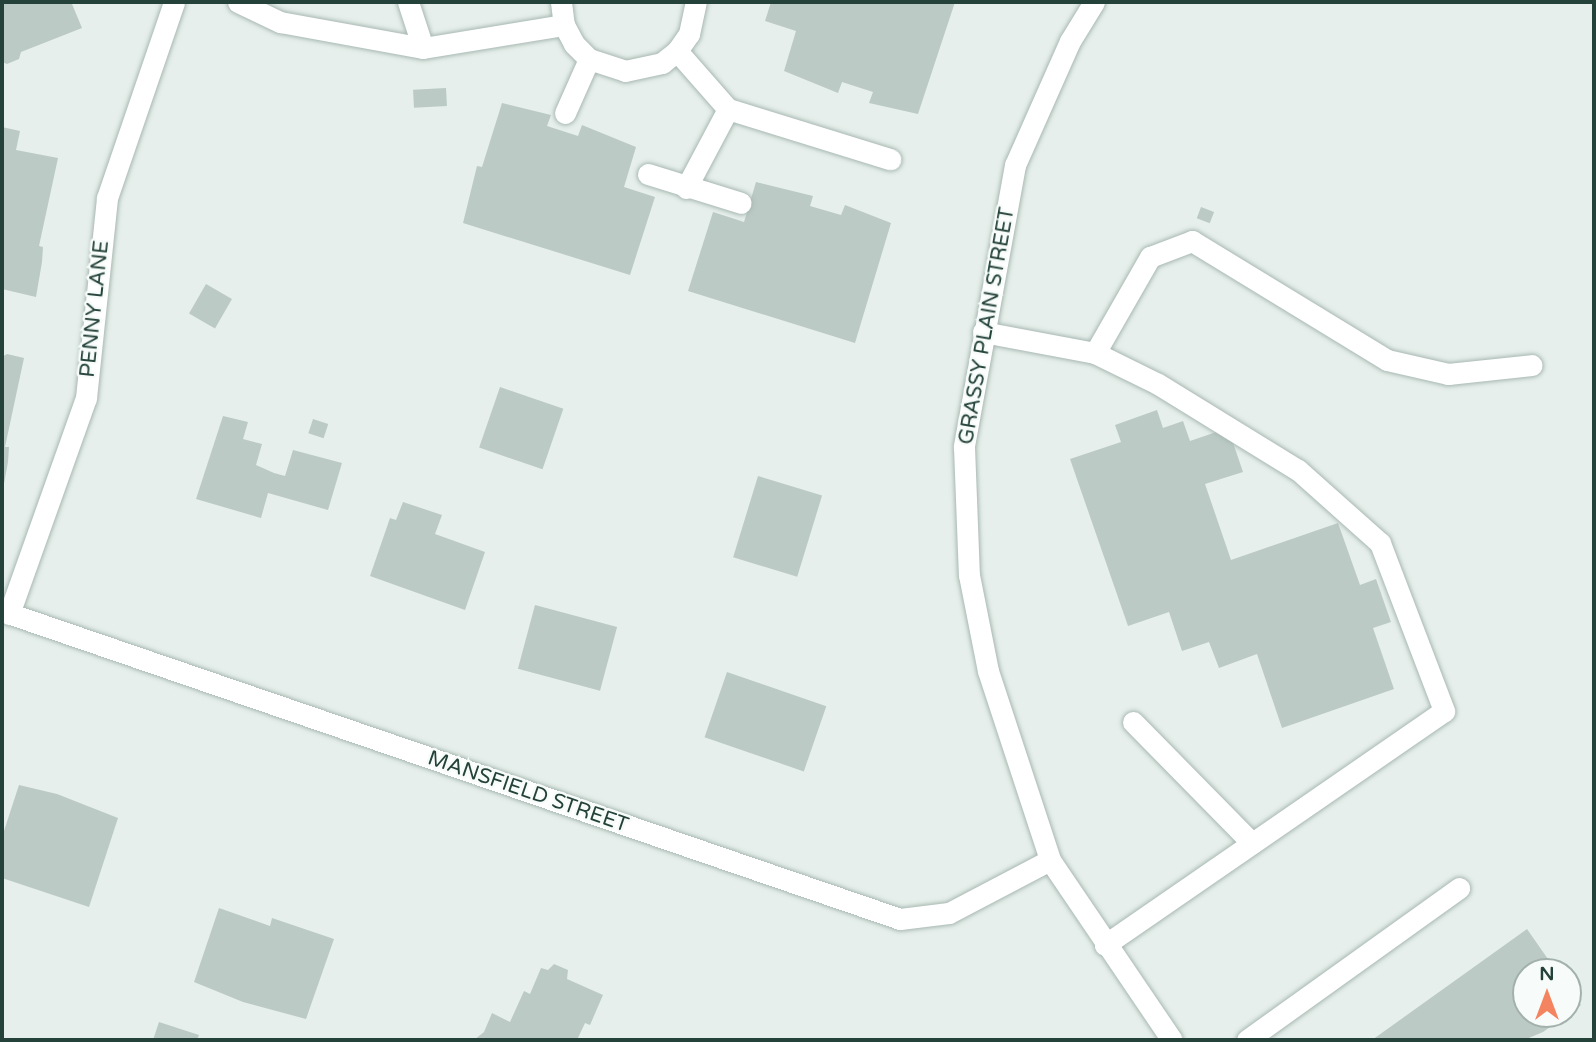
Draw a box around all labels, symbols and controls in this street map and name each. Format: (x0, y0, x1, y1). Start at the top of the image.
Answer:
street label: GRASSY PLAIN STREET (954, 205, 1020, 447)
street label: PENNY LANE (75, 239, 115, 379)
street label: MANSFIELD STREET (424, 746, 632, 838)
north arrow (1512, 958, 1582, 1028)
text: N (1539, 963, 1555, 985)

